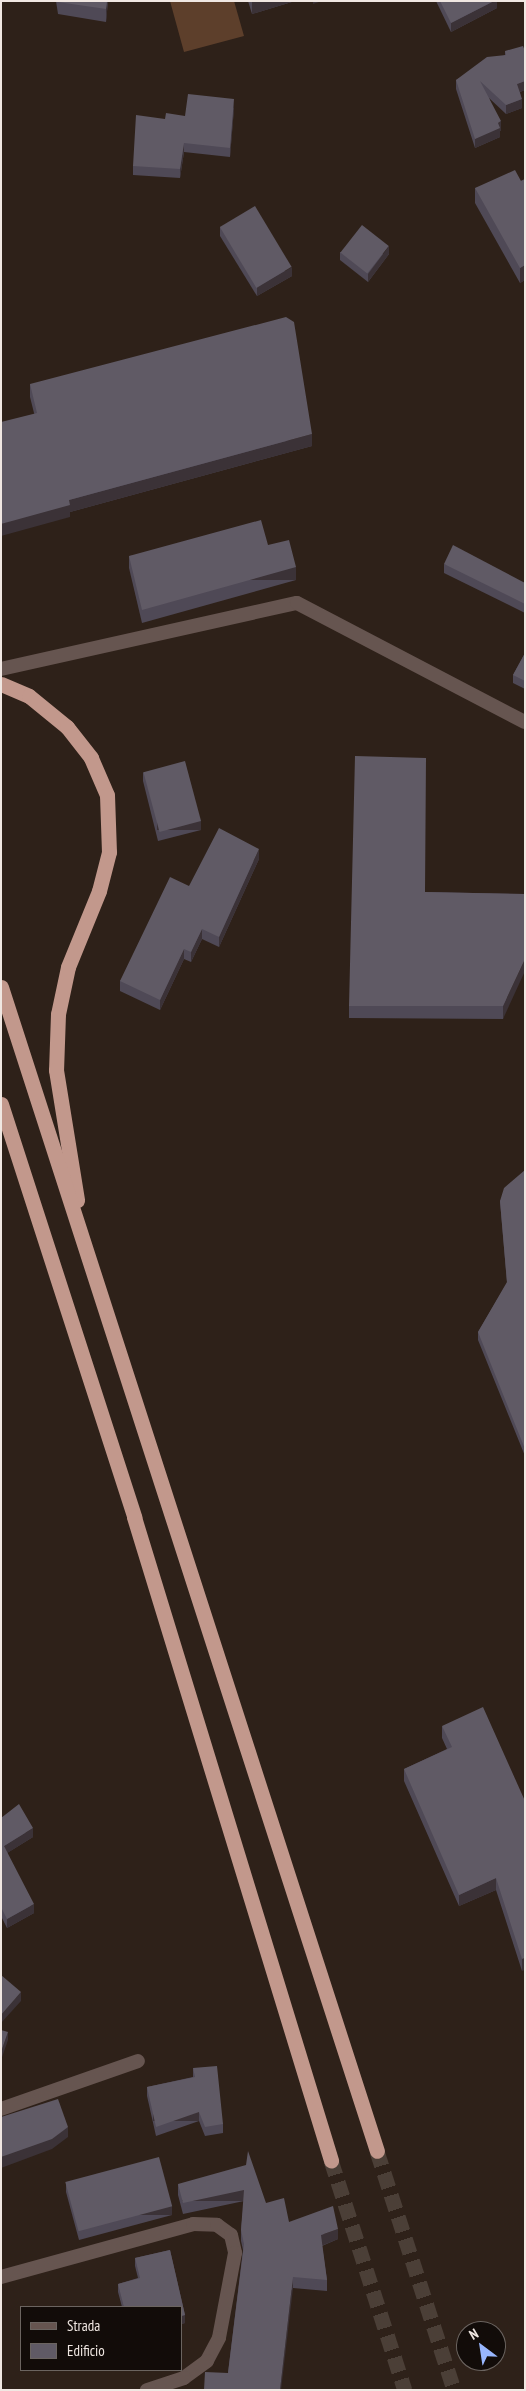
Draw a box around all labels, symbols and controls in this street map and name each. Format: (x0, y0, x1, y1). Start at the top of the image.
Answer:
legend (20, 2306, 182, 2371)
text: Strada (67, 2316, 100, 2335)
north arrow (456, 2321, 506, 2371)
text: N (466, 2324, 482, 2344)
text: Edificio (67, 2341, 105, 2360)

